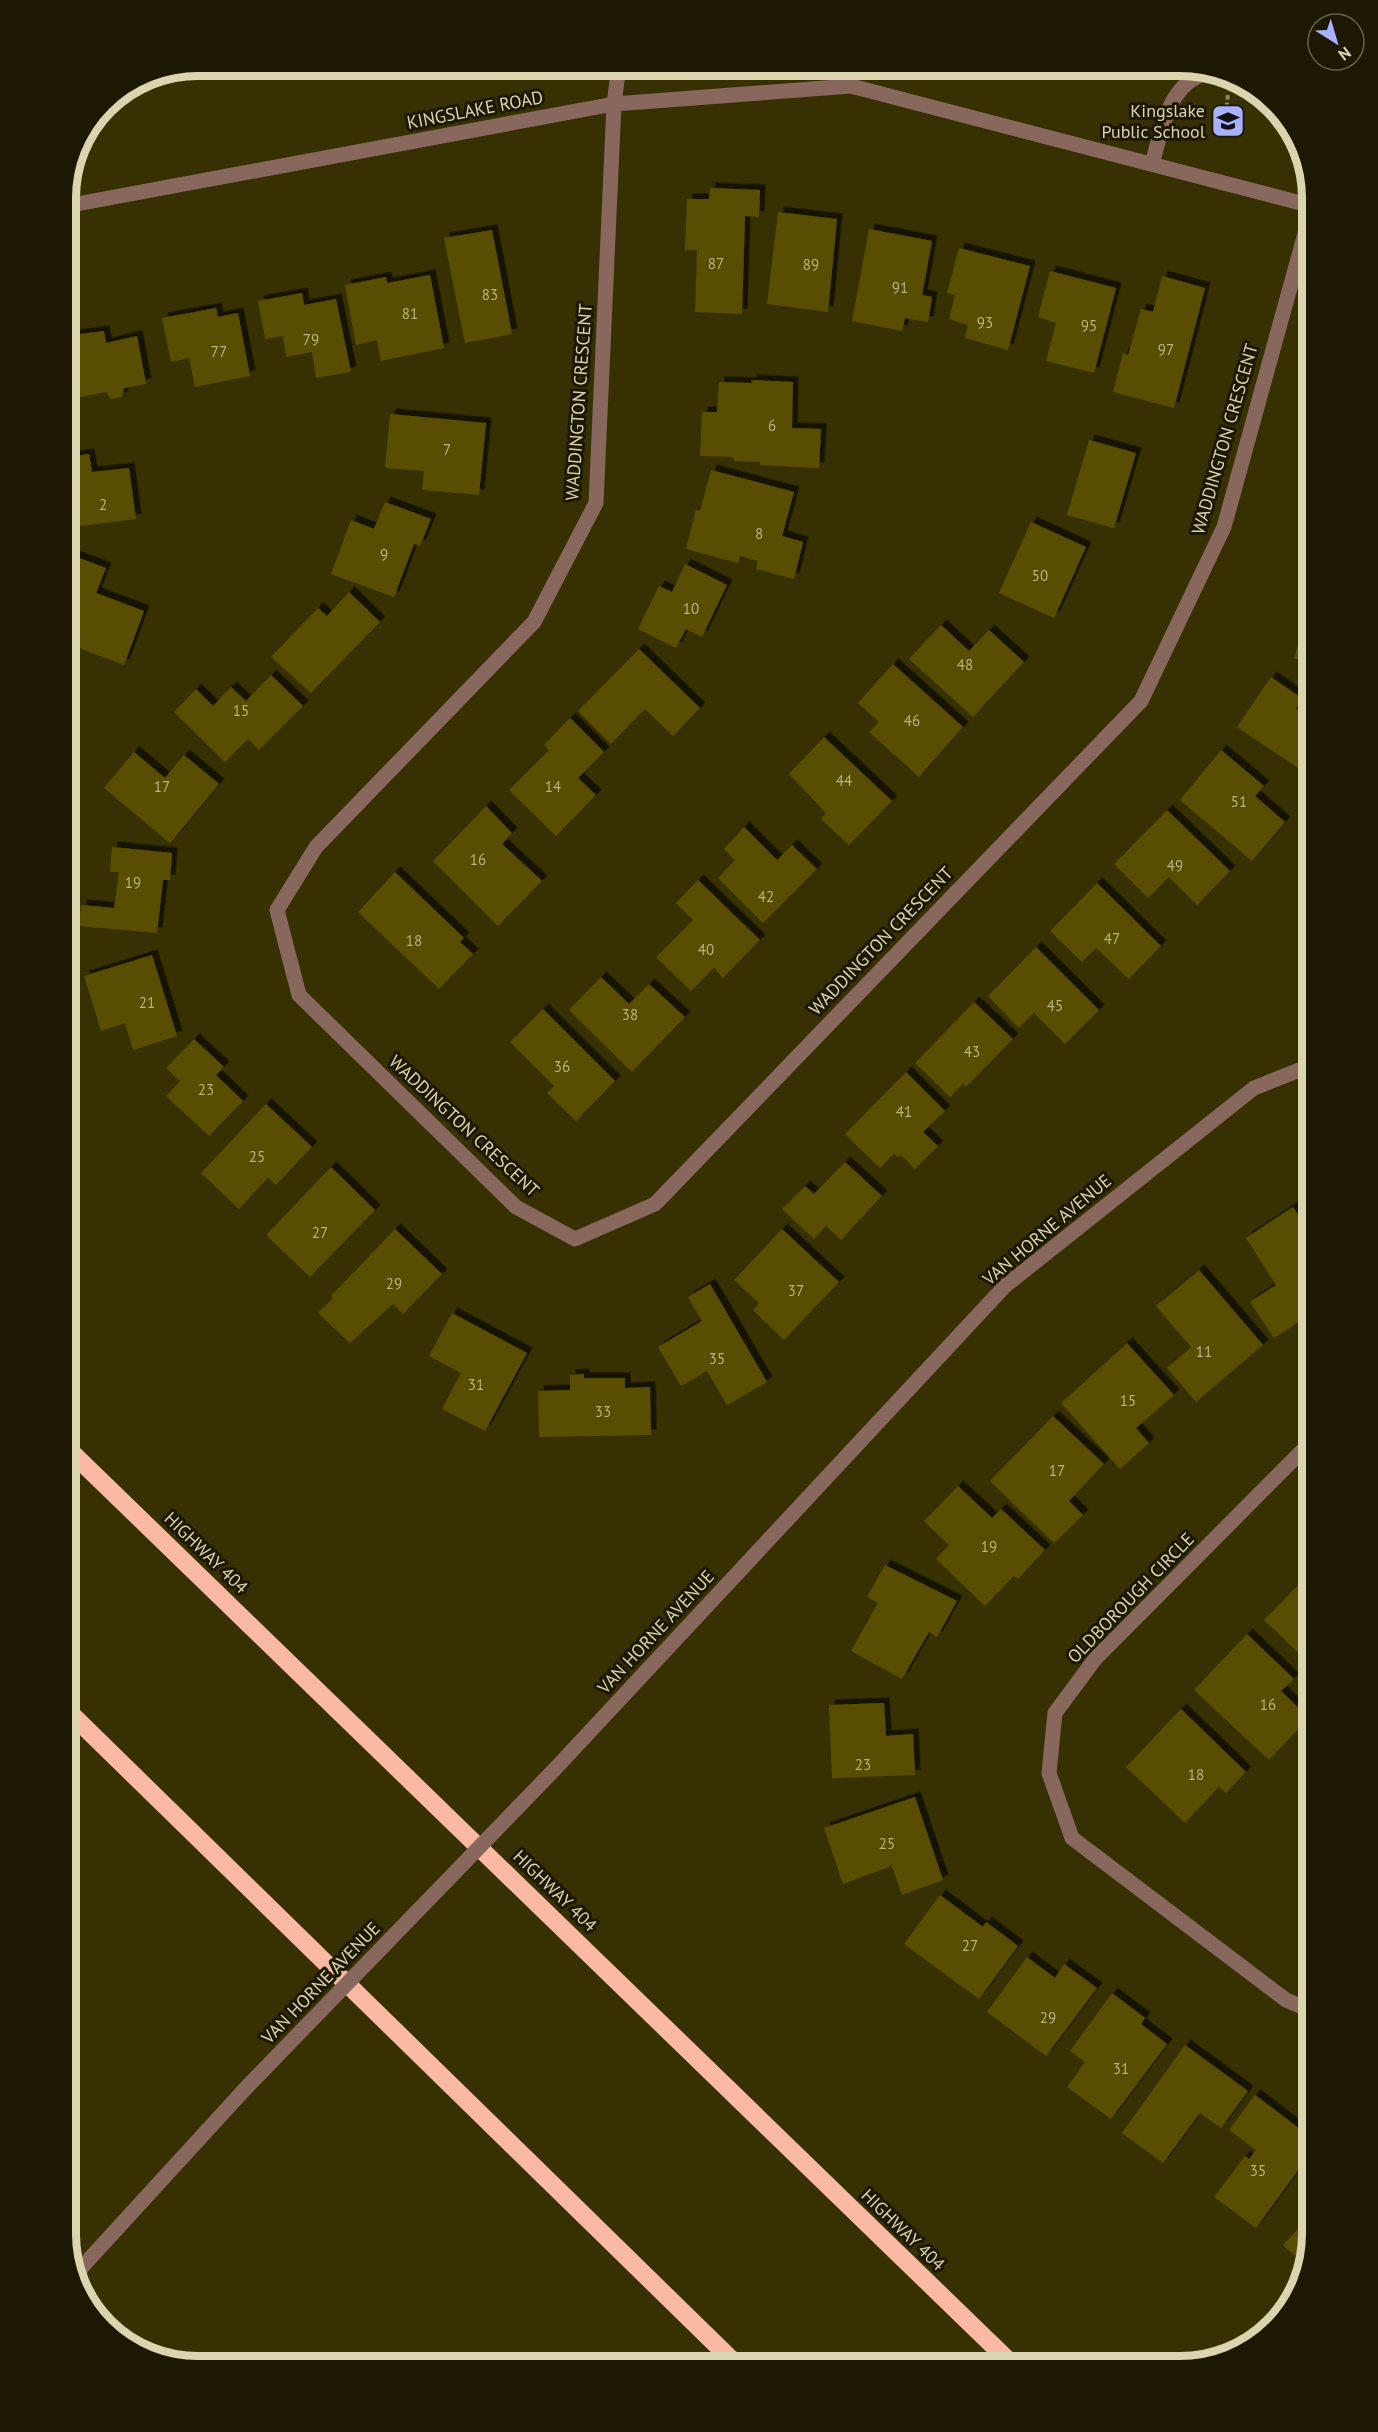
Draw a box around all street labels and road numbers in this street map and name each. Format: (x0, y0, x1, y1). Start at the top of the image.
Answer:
street label: KINGSLAKE ROAD (405, 85, 545, 134)
street label: WADDINGTON CRESCENT (560, 303, 597, 501)
street label: WADDINGTON CRESCENT (1186, 341, 1263, 537)
street label: WADDINGTON CRESCENT (804, 862, 957, 1020)
street label: WADDINGTON CRESCENT (384, 1050, 544, 1201)
street label: VAN HORNE AVENUE (977, 1169, 1116, 1291)
street label: HIGHWAY 404 (160, 1507, 253, 1599)
street label: OLDBOROUGH CIRCLE (1062, 1528, 1199, 1668)
street label: VAN HORNE AVENUE (592, 1565, 719, 1699)
street label: HIGHWAY 404 (509, 1845, 602, 1937)
street label: VAN HORNE AVENUE (256, 1917, 385, 2049)
street label: HIGHWAY 404 (857, 2184, 950, 2276)

